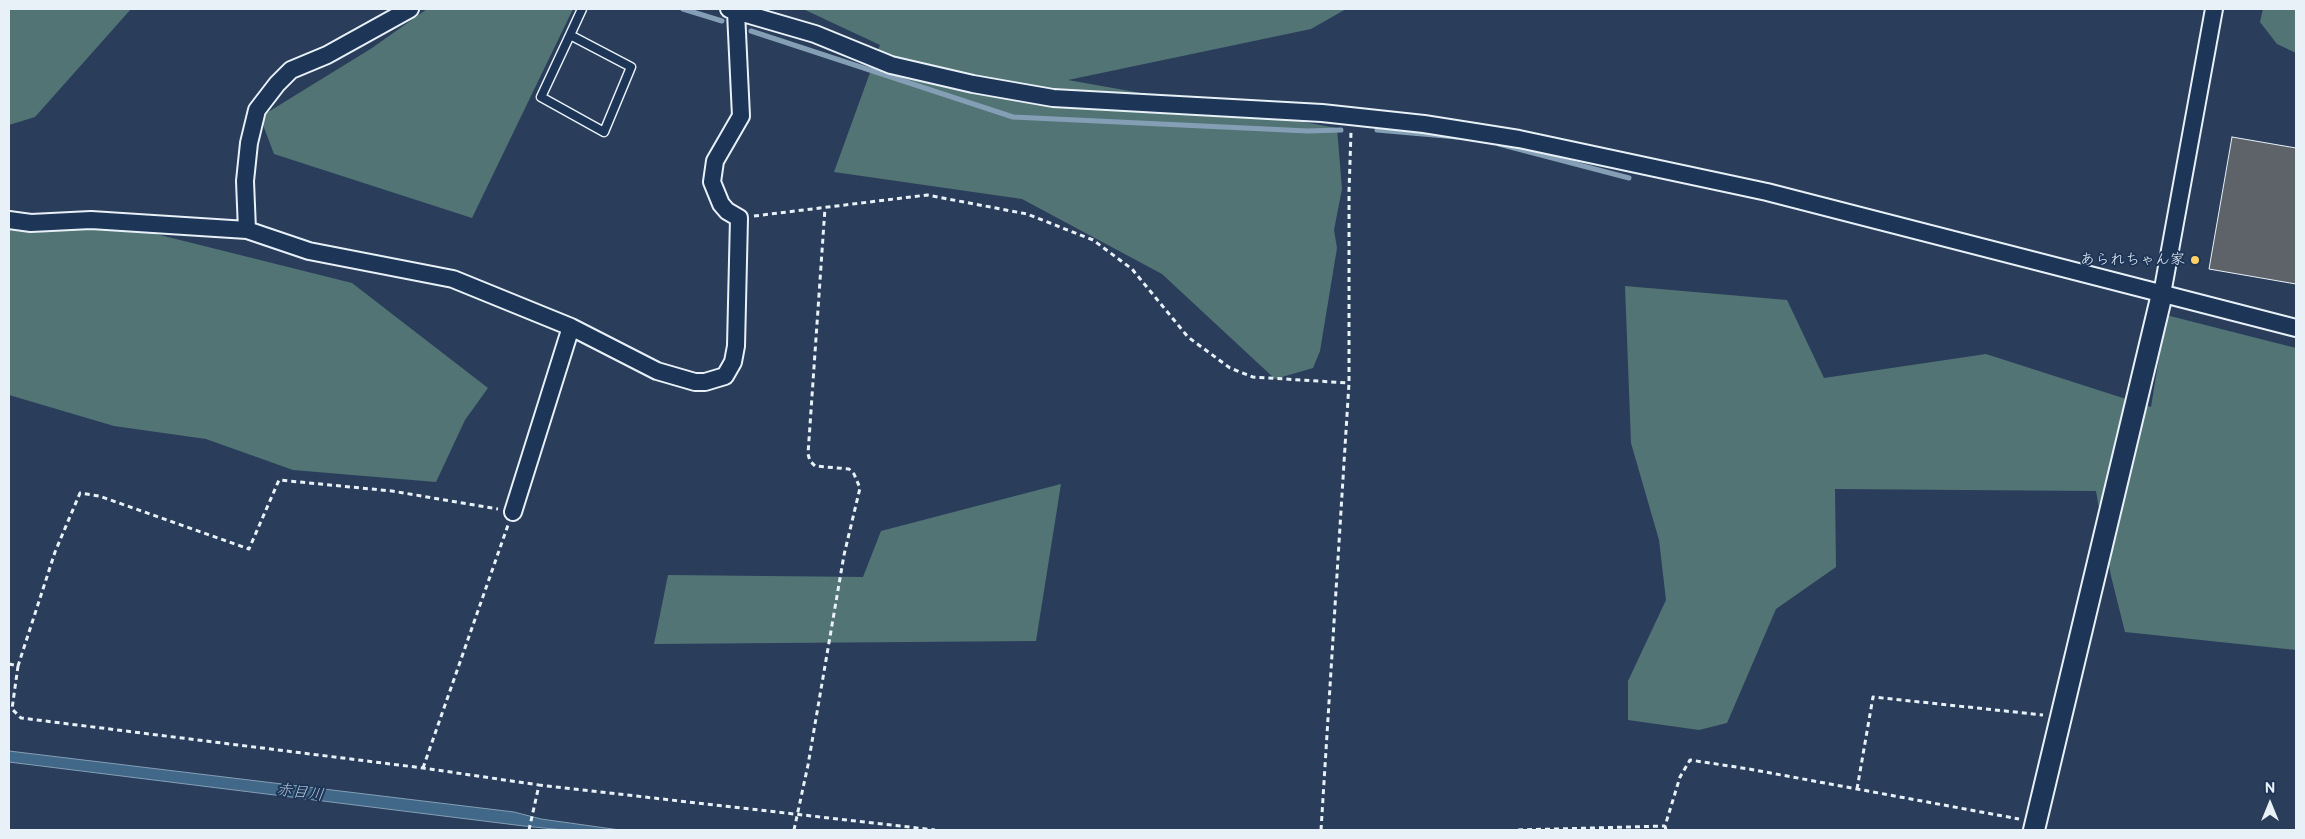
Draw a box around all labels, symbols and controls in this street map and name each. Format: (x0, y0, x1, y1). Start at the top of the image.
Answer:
place label: あられちゃん家 (2080, 251, 2185, 269)
marker: あられちゃん家 (2189, 254, 2201, 266)
north arrow (2245, 779, 2295, 829)
text: N (2265, 780, 2275, 797)
water label: 赤目川 (275, 781, 325, 805)

